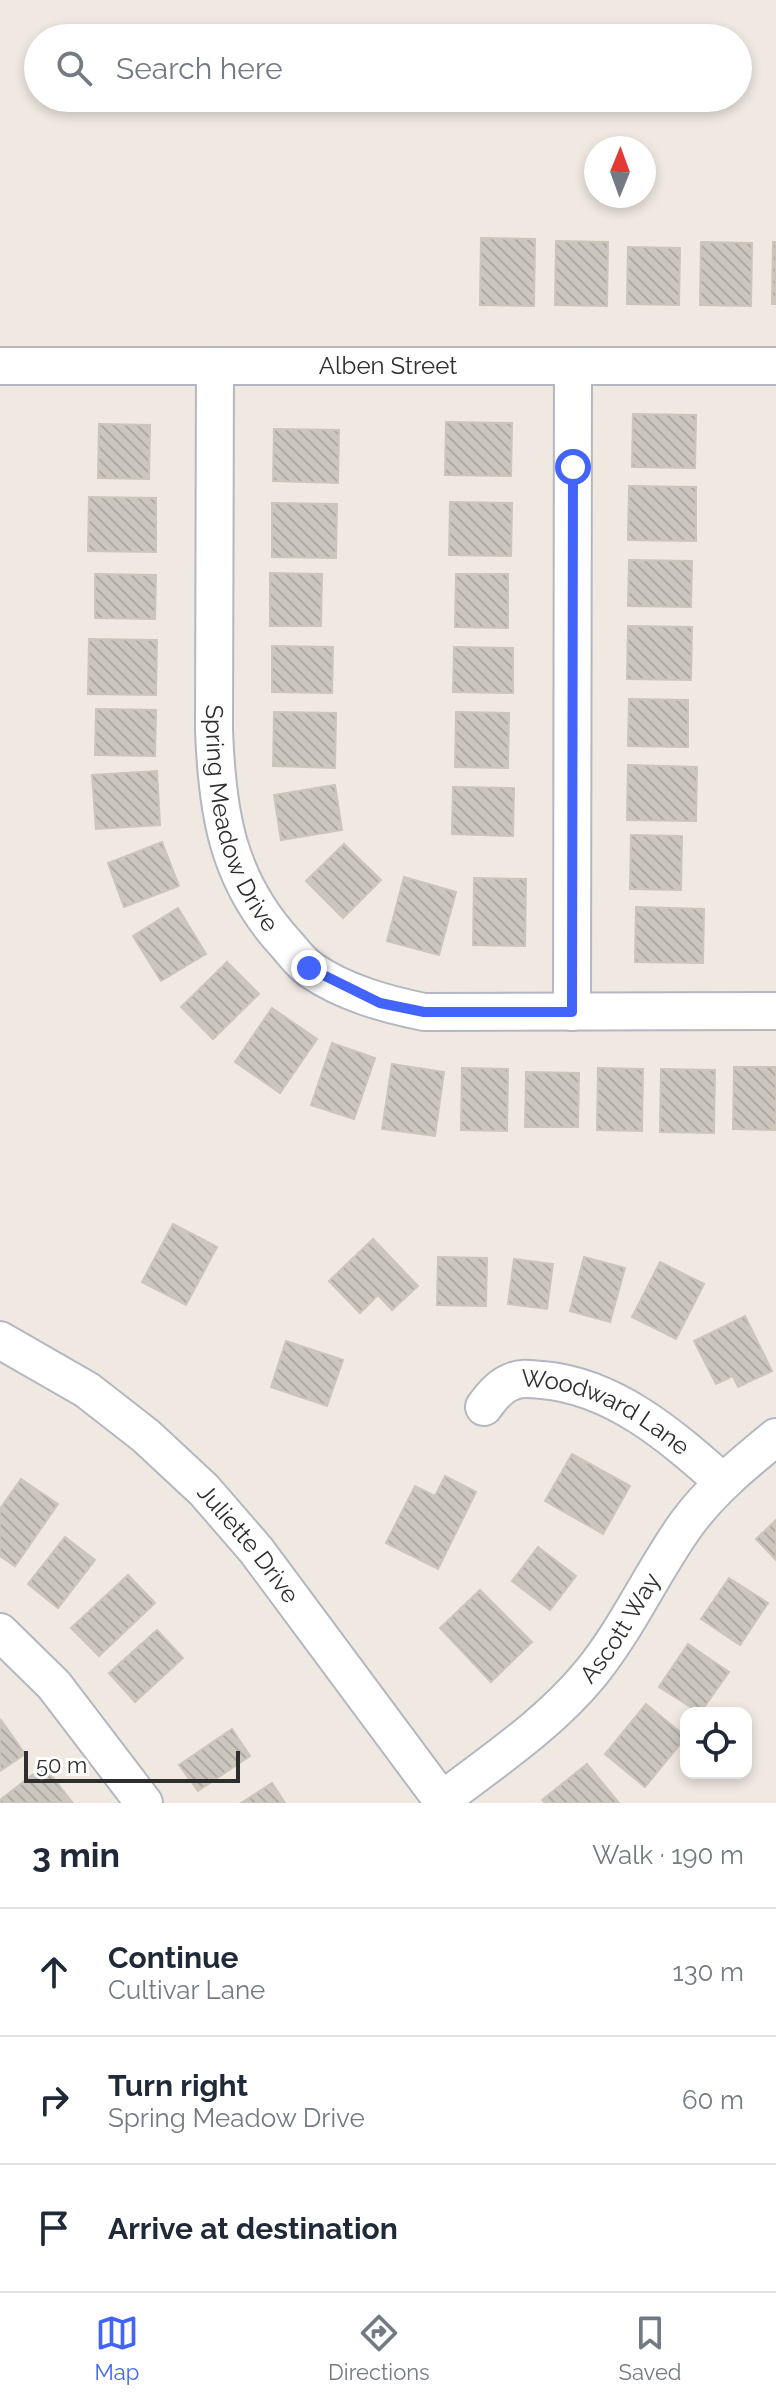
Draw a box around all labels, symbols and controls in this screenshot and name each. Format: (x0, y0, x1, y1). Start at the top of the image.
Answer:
search box (24, 24, 752, 112)
icon: search (52, 46, 96, 90)
text: Search here (116, 51, 283, 86)
north arrow (584, 136, 656, 208)
street label: Alben Street (319, 351, 457, 380)
route start (555, 449, 591, 485)
street label: Spring Meadow Drive (200, 704, 285, 937)
route end (291, 950, 327, 986)
street label: Woodward Lane (520, 1363, 696, 1461)
street label: Juliette Drive (192, 1478, 305, 1609)
street label: Ascott Way (573, 1567, 666, 1689)
map controls (680, 1707, 752, 1779)
button: locate (680, 1707, 752, 1779)
scale bar (24, 1747, 240, 1783)
text: 50 m (36, 1752, 87, 1778)
text: 3 min (32, 1835, 120, 1875)
text: Walk · 190 m (592, 1840, 744, 1870)
text: Continue (108, 1940, 239, 1975)
icon: ahead (32, 1950, 76, 1994)
text: 130 m (673, 1957, 744, 1987)
text: Cultivar Lane (108, 1975, 265, 2005)
text: Turn right (108, 2068, 248, 2103)
icon: right (32, 2078, 76, 2122)
text: 60 m (682, 2085, 744, 2115)
text: Spring Meadow Drive (108, 2103, 365, 2133)
icon: arrive (32, 2206, 76, 2250)
text: Arrive at destination (108, 2211, 398, 2246)
tab: Map (94, 2311, 139, 2385)
tab: Directions (328, 2311, 430, 2385)
tab: Saved (619, 2311, 682, 2385)

